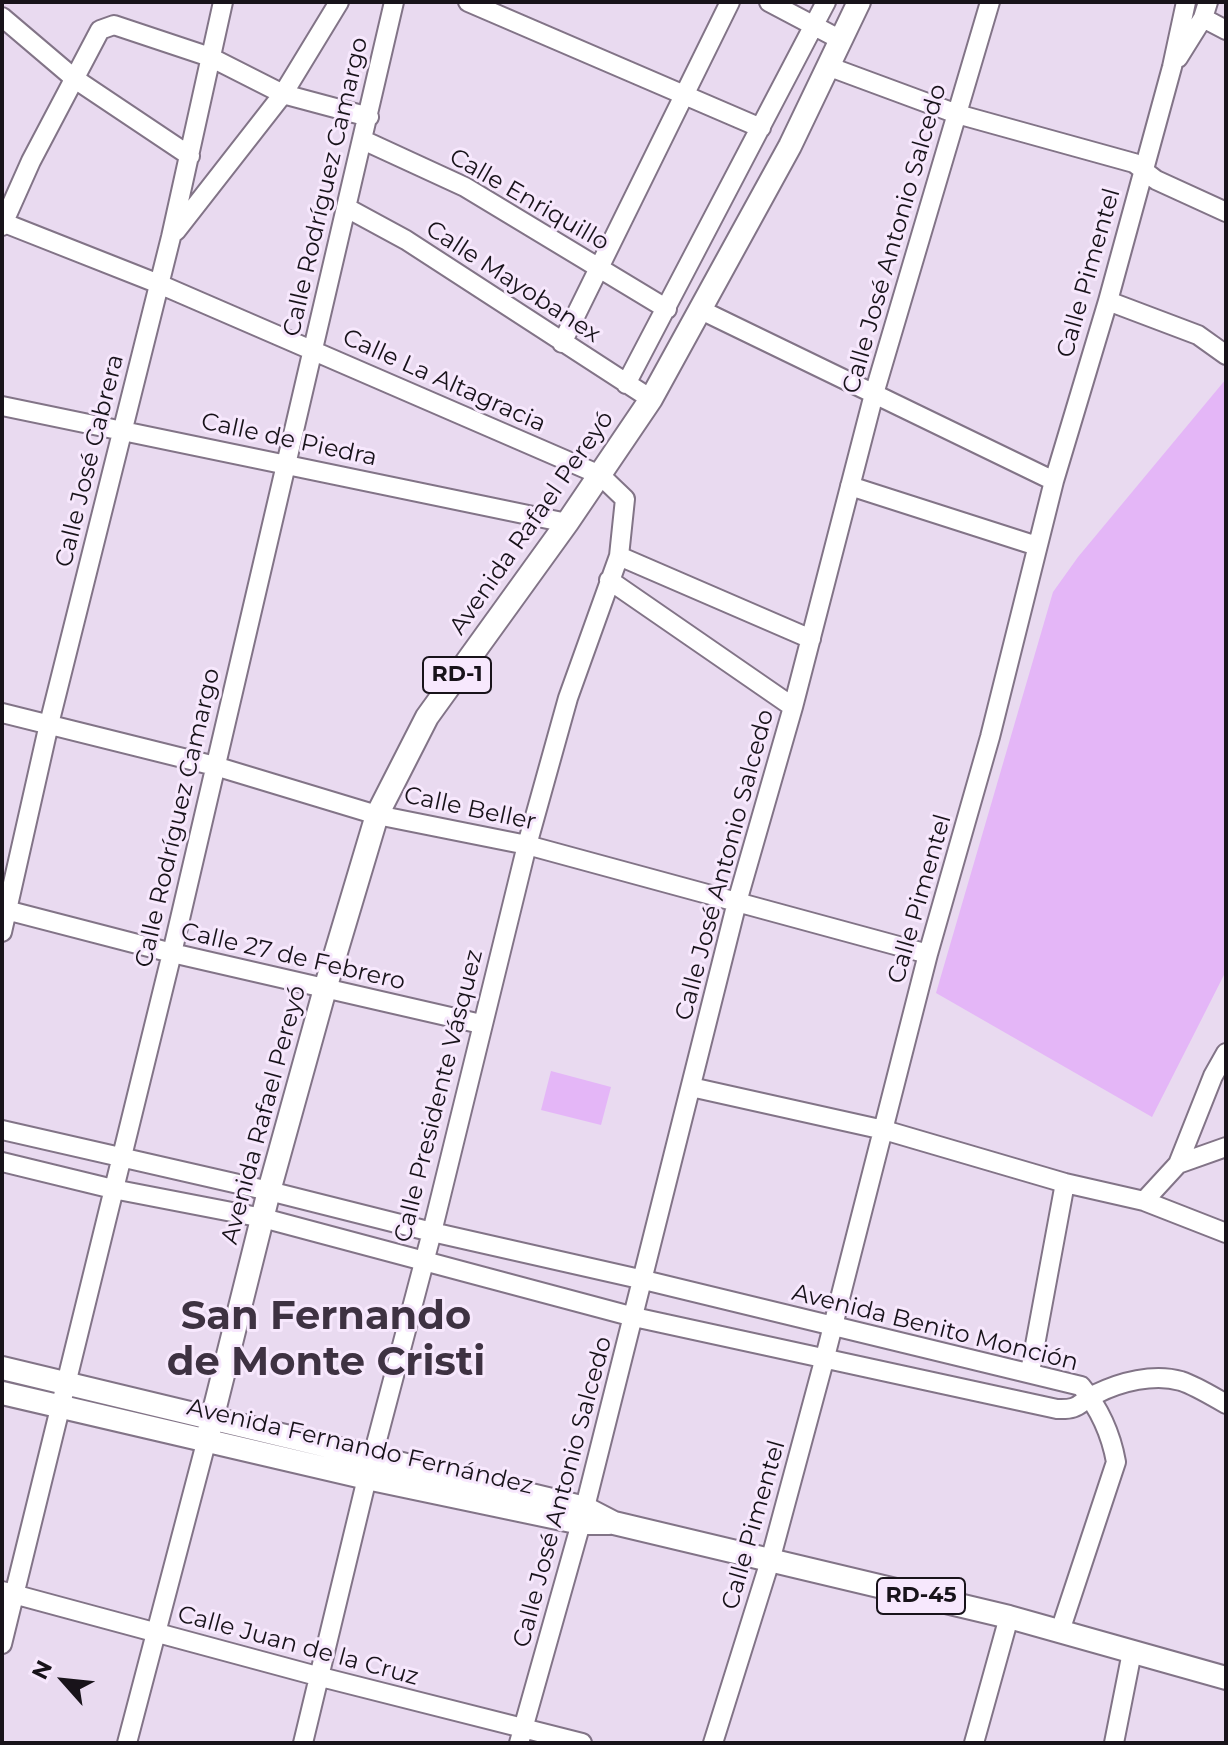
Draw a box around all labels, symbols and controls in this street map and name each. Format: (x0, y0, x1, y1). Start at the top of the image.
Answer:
street label: Calle Rodríguez Camargo (278, 35, 374, 339)
street label: Calle José Antonio Salcedo (837, 81, 953, 397)
street label: Calle Enriquillo (444, 143, 614, 257)
street label: Calle Pimentel (1051, 185, 1127, 361)
street label: Calle Mayobanex (420, 215, 606, 349)
street label: Calle La Altagracia (338, 323, 550, 439)
street label: Calle José Cabrera (50, 352, 130, 570)
street label: Avenida Rafael Pereyó (444, 406, 620, 640)
street label: Calle de Piedra (198, 407, 380, 473)
road number: RD-1 (423, 657, 491, 693)
street label: Calle Rodríguez Camargo (130, 666, 226, 970)
street label: Calle José Antonio Salcedo (670, 706, 780, 1024)
street label: Calle Beller (401, 781, 539, 837)
street label: Calle Pimentel (882, 811, 958, 987)
street label: Calle 27 de Febrero (178, 917, 408, 997)
street label: Calle Presidente Vásquez (389, 947, 489, 1245)
street label: Avenida Rafael Pereyó (216, 983, 312, 1247)
street label: Avenida Benito Monción (789, 1278, 1081, 1378)
district label: San Fernando de Monte Cristi (167, 1293, 485, 1387)
street label: Calle José Antonio Salcedo (508, 1333, 618, 1651)
street label: Avenida Fernando Fernández (184, 1393, 536, 1501)
street label: Calle Pimentel (716, 1437, 792, 1613)
road number: RD-45 (877, 1578, 965, 1614)
street label: Calle Juan de la Cruz (174, 1600, 422, 1692)
north arrow (24, 1641, 104, 1721)
text: N (26, 1656, 58, 1684)

